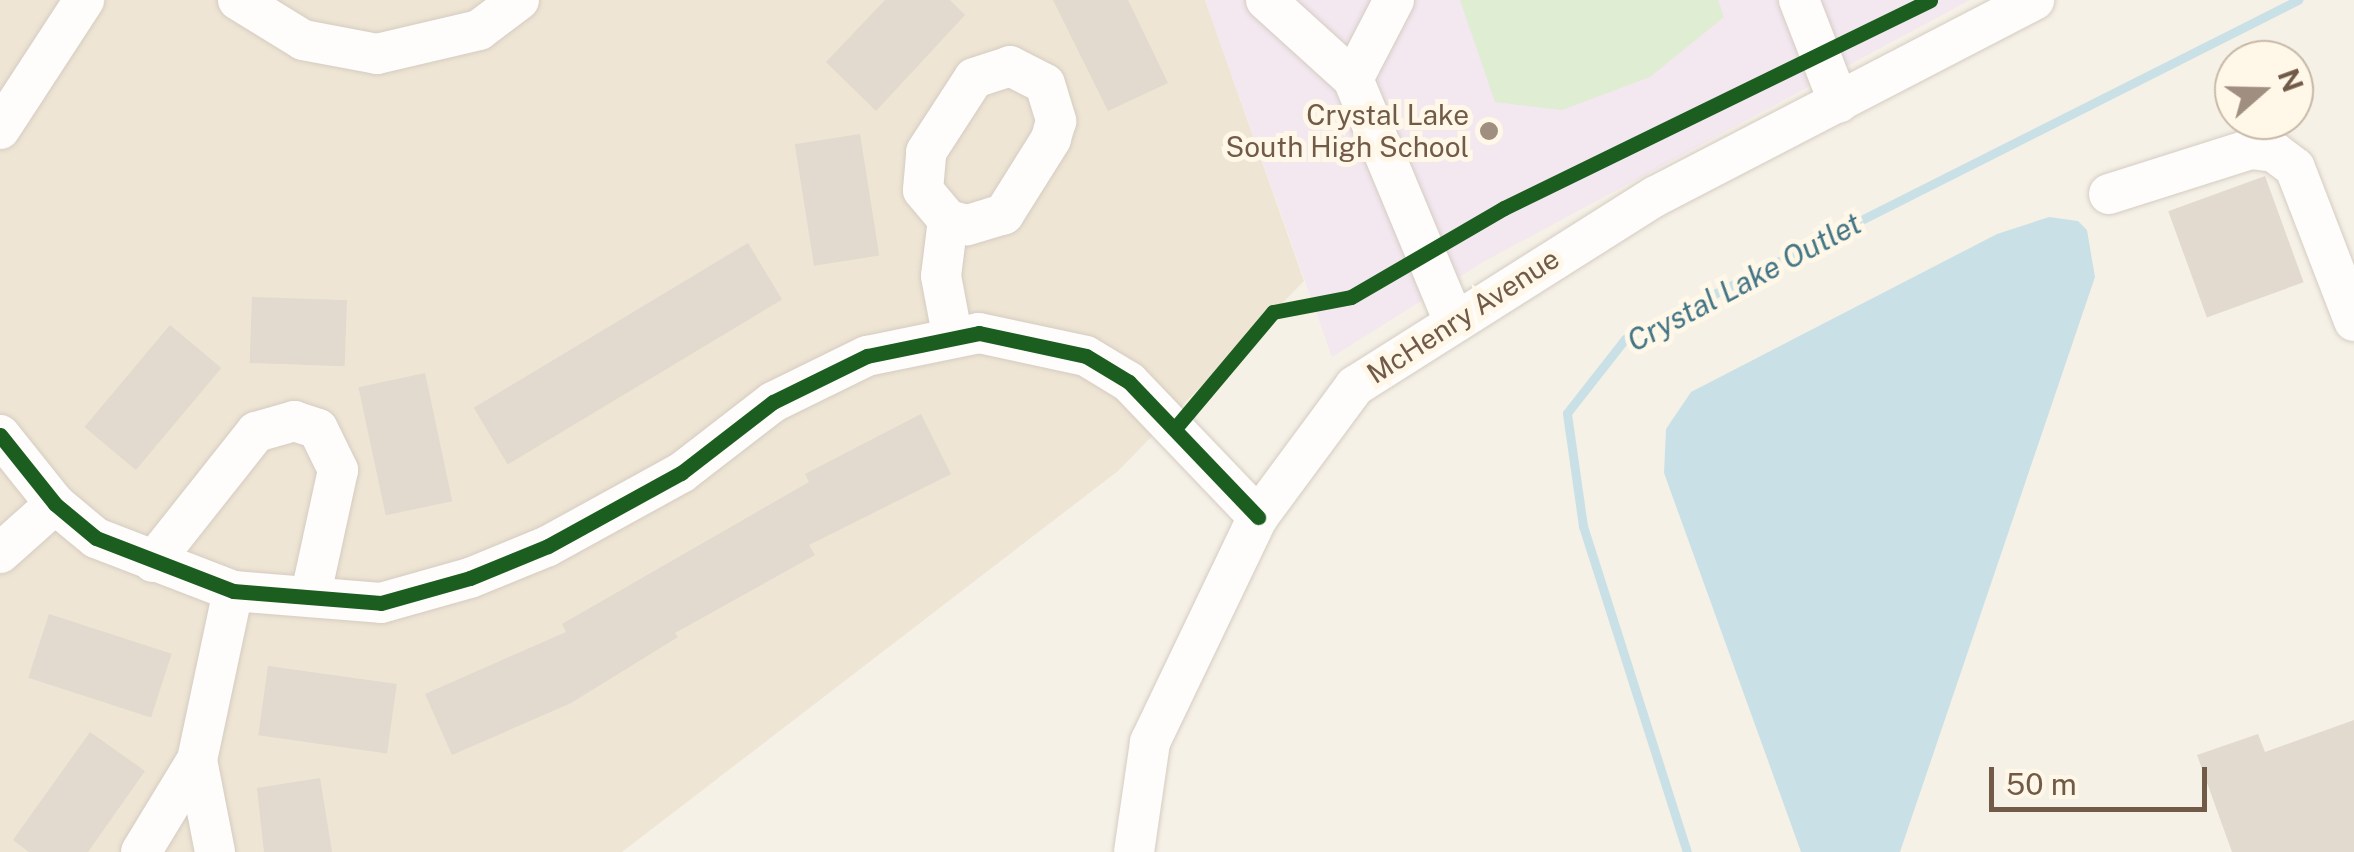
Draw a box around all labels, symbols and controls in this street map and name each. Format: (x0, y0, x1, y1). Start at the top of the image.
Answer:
north arrow (2214, 40, 2314, 140)
text: N (2272, 64, 2310, 96)
place label: Crystal Lake South High School (1226, 98, 1469, 164)
marker: Crystal Lake South High School (1478, 120, 1500, 142)
water label: Crystal Lake Outlet (1621, 205, 1867, 359)
street label: McHenry Avenue (1361, 241, 1565, 391)
scale bar (1994, 747, 2212, 809)
text: 50 m (2006, 766, 2077, 802)

